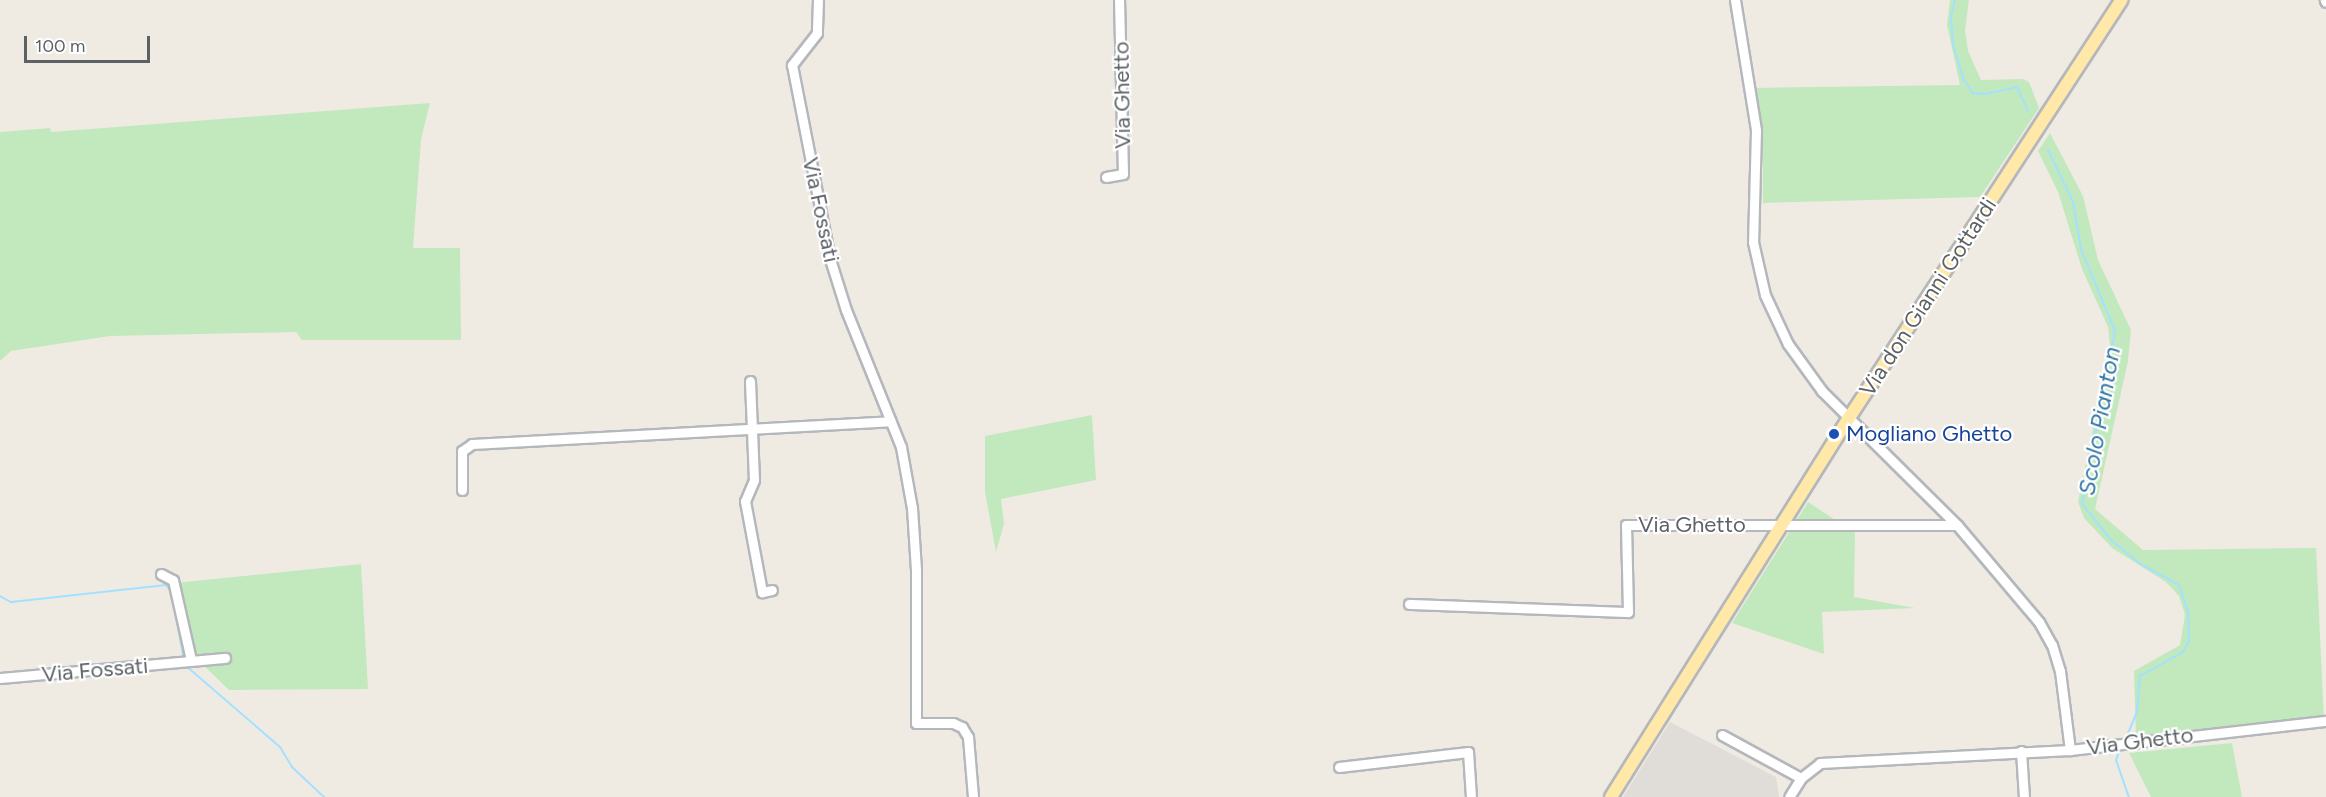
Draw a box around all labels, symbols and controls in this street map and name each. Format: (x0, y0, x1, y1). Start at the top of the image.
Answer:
scale bar (27, 24, 153, 62)
text: 100 m (35, 35, 85, 57)
street label: Via Ghetto (1108, 41, 1136, 149)
street label: Via Fossati (797, 155, 845, 265)
street label: Via don Gianni Gottardi (1854, 193, 2002, 401)
water label: Scolo Pianton (2072, 344, 2126, 498)
place label: Mogliano Ghetto (1846, 421, 2012, 447)
marker: Mogliano Ghetto (1827, 427, 1841, 441)
street label: Via Ghetto (1638, 512, 1746, 538)
street label: Via Fossati (41, 652, 149, 688)
street label: Via Ghetto (2085, 721, 2195, 761)

